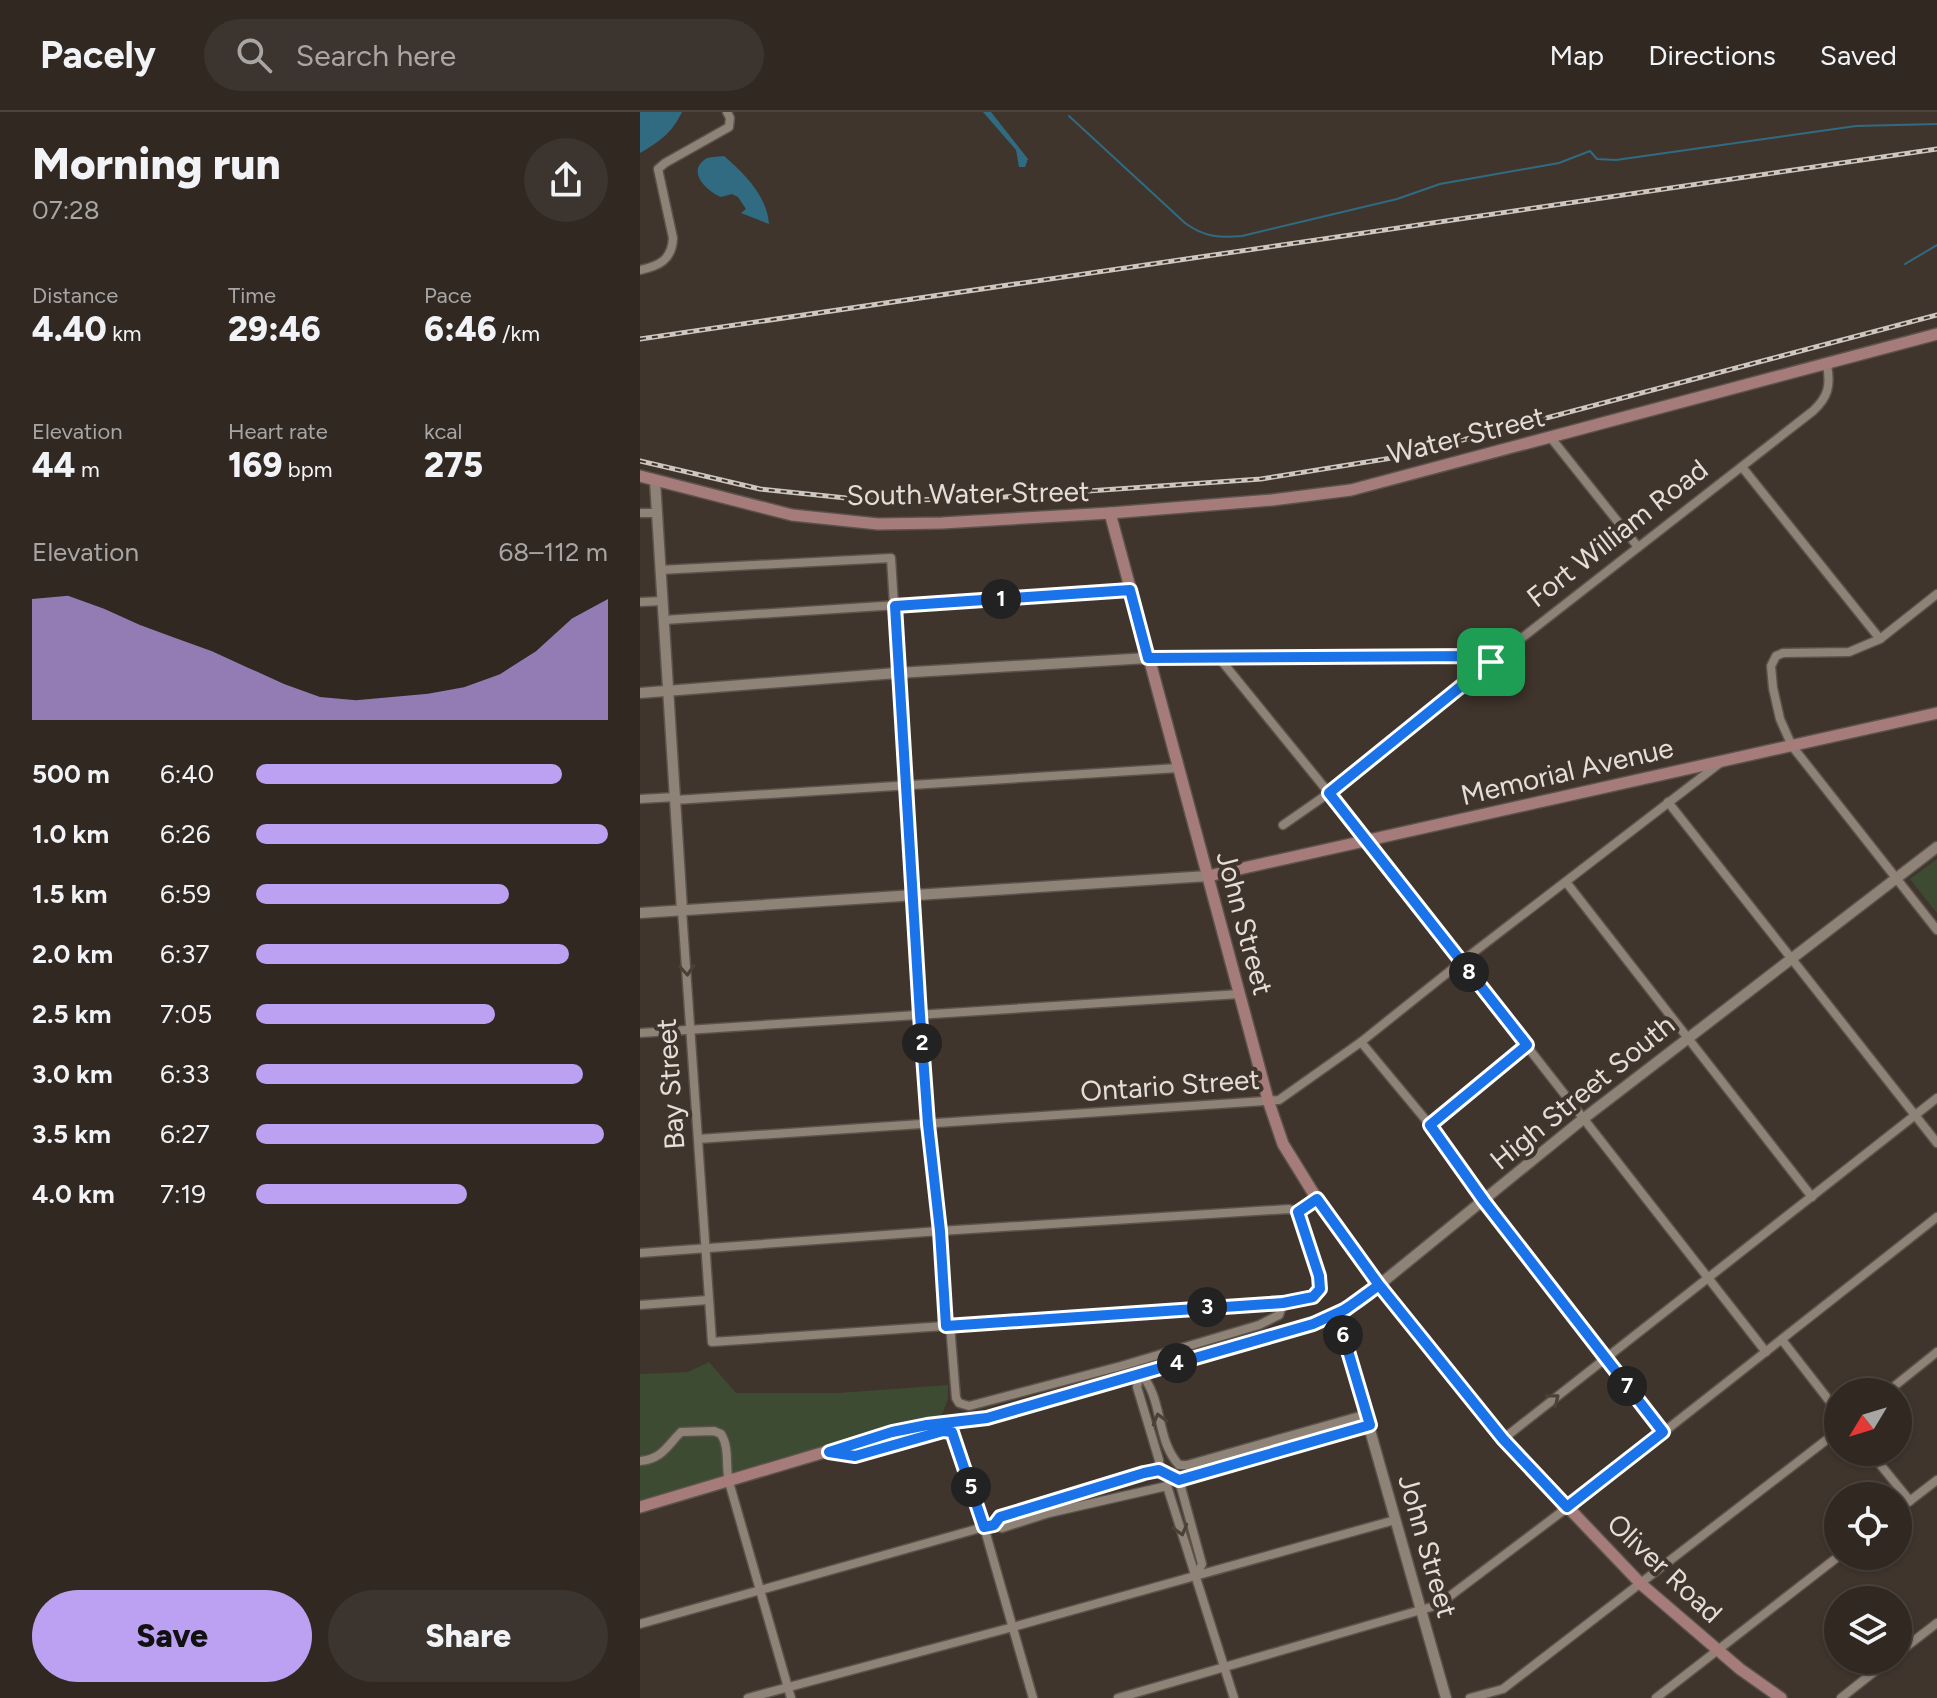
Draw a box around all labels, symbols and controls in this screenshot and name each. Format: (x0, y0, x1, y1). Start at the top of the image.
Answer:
search box (204, 19, 764, 91)
text: Pacely (40, 32, 156, 78)
icon: search (232, 33, 276, 77)
text: Search here (296, 37, 456, 74)
text: Map (1550, 38, 1604, 72)
text: Directions (1648, 38, 1776, 72)
text: Saved (1820, 38, 1897, 72)
text: Morning run (32, 137, 281, 190)
button: share (524, 138, 608, 222)
text: 07:28 (32, 194, 100, 226)
text: Distance (32, 282, 118, 309)
text: Time (228, 282, 276, 309)
text: Pace (424, 282, 472, 309)
text: 4.40 (32, 309, 107, 350)
text: 29:46 (228, 309, 321, 350)
text: 6:46 (424, 309, 497, 350)
text: km (107, 320, 142, 347)
text: /km (497, 320, 540, 347)
street label: Water Street (1384, 399, 1548, 471)
text: Elevation (32, 418, 122, 445)
text: Heart rate (228, 418, 328, 445)
text: kcal (424, 418, 462, 445)
text: 44 (32, 445, 75, 486)
text: 169 (228, 445, 282, 486)
text: 275 (424, 445, 483, 486)
street label: Fort William Road (1520, 452, 1714, 614)
text: m (75, 456, 100, 483)
text: bpm (282, 456, 332, 483)
street label: South Water Street (846, 474, 1090, 512)
text: Elevation (32, 536, 139, 568)
text: 68–112 m (498, 536, 608, 568)
pin: 1 (981, 579, 1021, 619)
text: 1 (996, 585, 1006, 612)
pin (1457, 628, 1525, 696)
icon: arrive (1469, 640, 1513, 684)
street label: Memorial Avenue (1457, 730, 1677, 812)
text: 500 m (32, 758, 110, 790)
text: 6:40 (160, 758, 214, 790)
text: 1.0 km (32, 818, 109, 850)
text: 6:26 (160, 818, 211, 850)
street label: John Street (1210, 847, 1280, 999)
text: 1.5 km (32, 878, 107, 910)
text: 6:59 (160, 878, 211, 910)
text: 2.0 km (32, 938, 113, 970)
text: 6:37 (160, 938, 209, 970)
pin: 8 (1449, 952, 1489, 992)
text: 8 (1462, 958, 1476, 985)
one-way arrow (678, 964, 695, 977)
text: 2.5 km (32, 998, 111, 1030)
text: 7:05 (160, 998, 212, 1030)
street label: High Street South (1483, 1007, 1681, 1177)
street label: Bay Street (648, 1017, 692, 1151)
pin: 2 (902, 1023, 942, 1063)
text: 2 (916, 1029, 928, 1056)
text: 3.0 km (32, 1058, 113, 1090)
text: 6:33 (160, 1058, 210, 1090)
street label: Ontario Street (1079, 1062, 1261, 1108)
text: 3.5 km (32, 1118, 111, 1150)
text: 6:27 (160, 1118, 210, 1150)
text: 4.0 km (32, 1178, 115, 1210)
text: 7:19 (160, 1178, 206, 1210)
pin: 3 (1187, 1287, 1227, 1327)
text: 3 (1201, 1293, 1213, 1320)
pin: 6 (1323, 1315, 1363, 1355)
text: 6 (1337, 1321, 1349, 1348)
pin: 4 (1157, 1343, 1197, 1383)
text: 4 (1170, 1349, 1184, 1376)
pin: 7 (1607, 1366, 1647, 1406)
text: 7 (1621, 1372, 1633, 1399)
north arrow (1824, 1378, 1912, 1466)
map controls (1824, 1378, 1912, 1674)
one-way arrow (1545, 1394, 1560, 1408)
one-way arrow (1152, 1412, 1169, 1426)
pin: 5 (951, 1467, 991, 1507)
street label: John Street (1391, 1471, 1465, 1621)
text: 5 (965, 1473, 977, 1500)
button: locate (1824, 1482, 1912, 1570)
street label: Oliver Road (1600, 1506, 1730, 1630)
one-way arrow (1172, 1523, 1188, 1537)
button: layers (1824, 1586, 1912, 1674)
button: Save (32, 1590, 312, 1682)
button: Share (328, 1590, 608, 1682)

